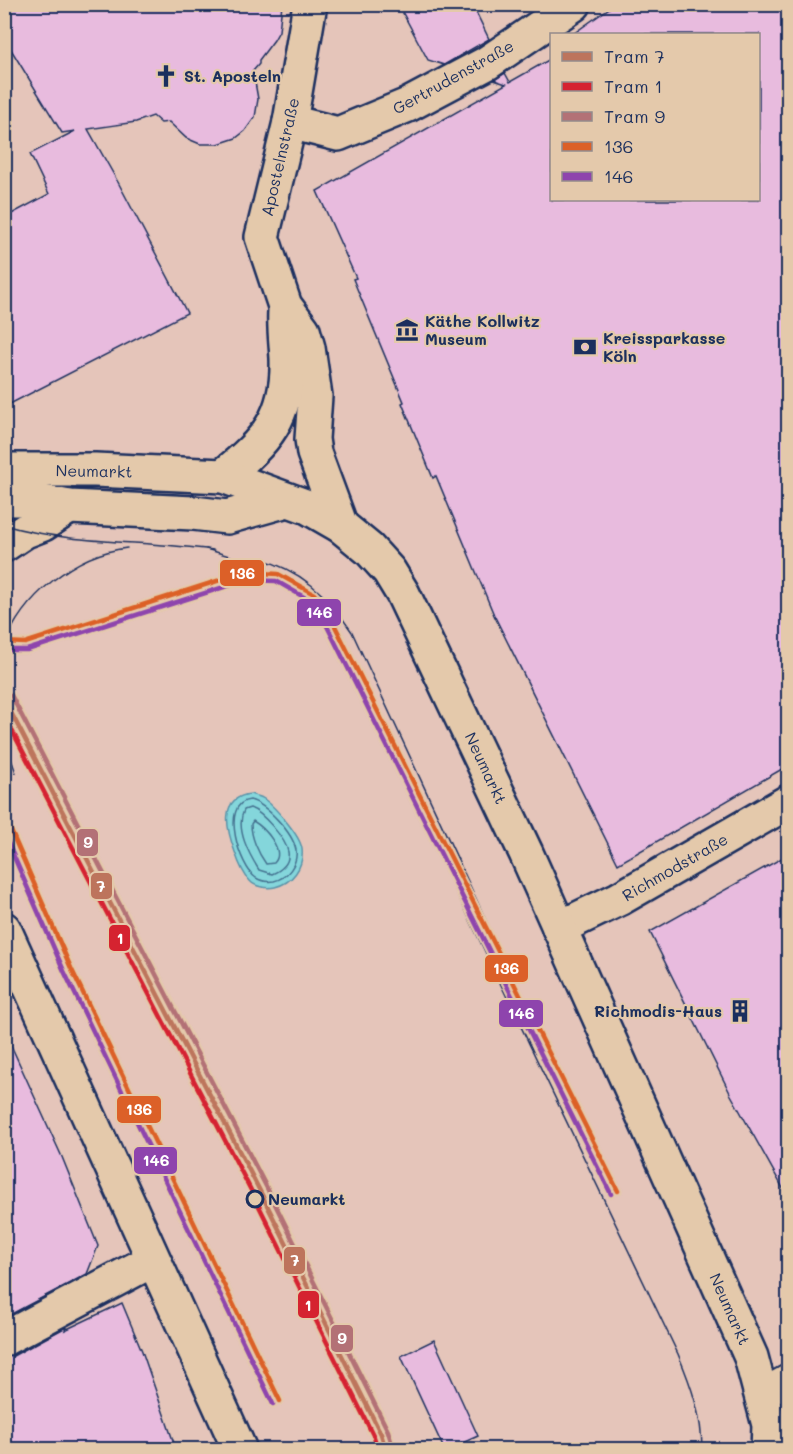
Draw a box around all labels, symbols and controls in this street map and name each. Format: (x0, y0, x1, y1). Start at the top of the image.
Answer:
legend (550, 33, 760, 201)
street label: Gertrudenstraße (388, 35, 517, 119)
text: Tram 7 (604, 44, 664, 68)
church icon: St. Aposteln (153, 63, 179, 89)
place label: St. Aposteln (184, 65, 281, 86)
text: Tram 1 (604, 74, 662, 98)
street label: Apostelnstraße (256, 96, 303, 218)
text: Tram 9 (604, 104, 665, 128)
text: 136 (604, 134, 633, 158)
text: 146 (604, 164, 633, 188)
place label: Käthe Kollwitz Museum (425, 310, 540, 349)
museum icon: Käthe Kollwitz Museum (394, 317, 420, 343)
place label: Kreissparkasse Köln (603, 327, 725, 366)
bank icon: Kreissparkasse Köln (572, 334, 598, 360)
street label: Neumarkt (55, 459, 133, 482)
line badge: 136 (219, 559, 265, 587)
text: 136 (229, 562, 256, 583)
line badge: 146 (296, 598, 342, 627)
text: 146 (306, 601, 333, 622)
street label: Neumarkt (461, 729, 512, 807)
line badge: 9 (76, 828, 99, 857)
street label: Richmodstraße (618, 828, 731, 905)
text: 9 (83, 831, 93, 852)
line badge: 7 (90, 872, 113, 900)
text: 7 (97, 875, 106, 896)
line badge: 1 (108, 924, 131, 952)
text: 1 (116, 927, 124, 948)
line badge: 136 (484, 954, 529, 983)
text: 136 (493, 957, 520, 978)
building icon: Richmodis-Haus (727, 998, 753, 1024)
line badge: 146 (498, 999, 544, 1028)
place label: Richmodis-Haus (594, 1000, 722, 1021)
text: 146 (508, 1002, 535, 1023)
line badge: 136 (116, 1095, 162, 1124)
text: 136 (126, 1098, 153, 1119)
line badge: 146 (133, 1146, 178, 1175)
text: 146 (143, 1149, 170, 1170)
place label: Neumarkt (268, 1188, 345, 1209)
marker: Neumarkt (246, 1190, 264, 1208)
line badge: 7 (283, 1246, 306, 1275)
text: 7 (291, 1249, 300, 1270)
street label: Neumarkt (705, 1269, 756, 1348)
line badge: 1 (297, 1290, 320, 1319)
text: 1 (304, 1294, 312, 1315)
line badge: 9 (330, 1324, 354, 1353)
text: 9 (337, 1327, 347, 1348)

